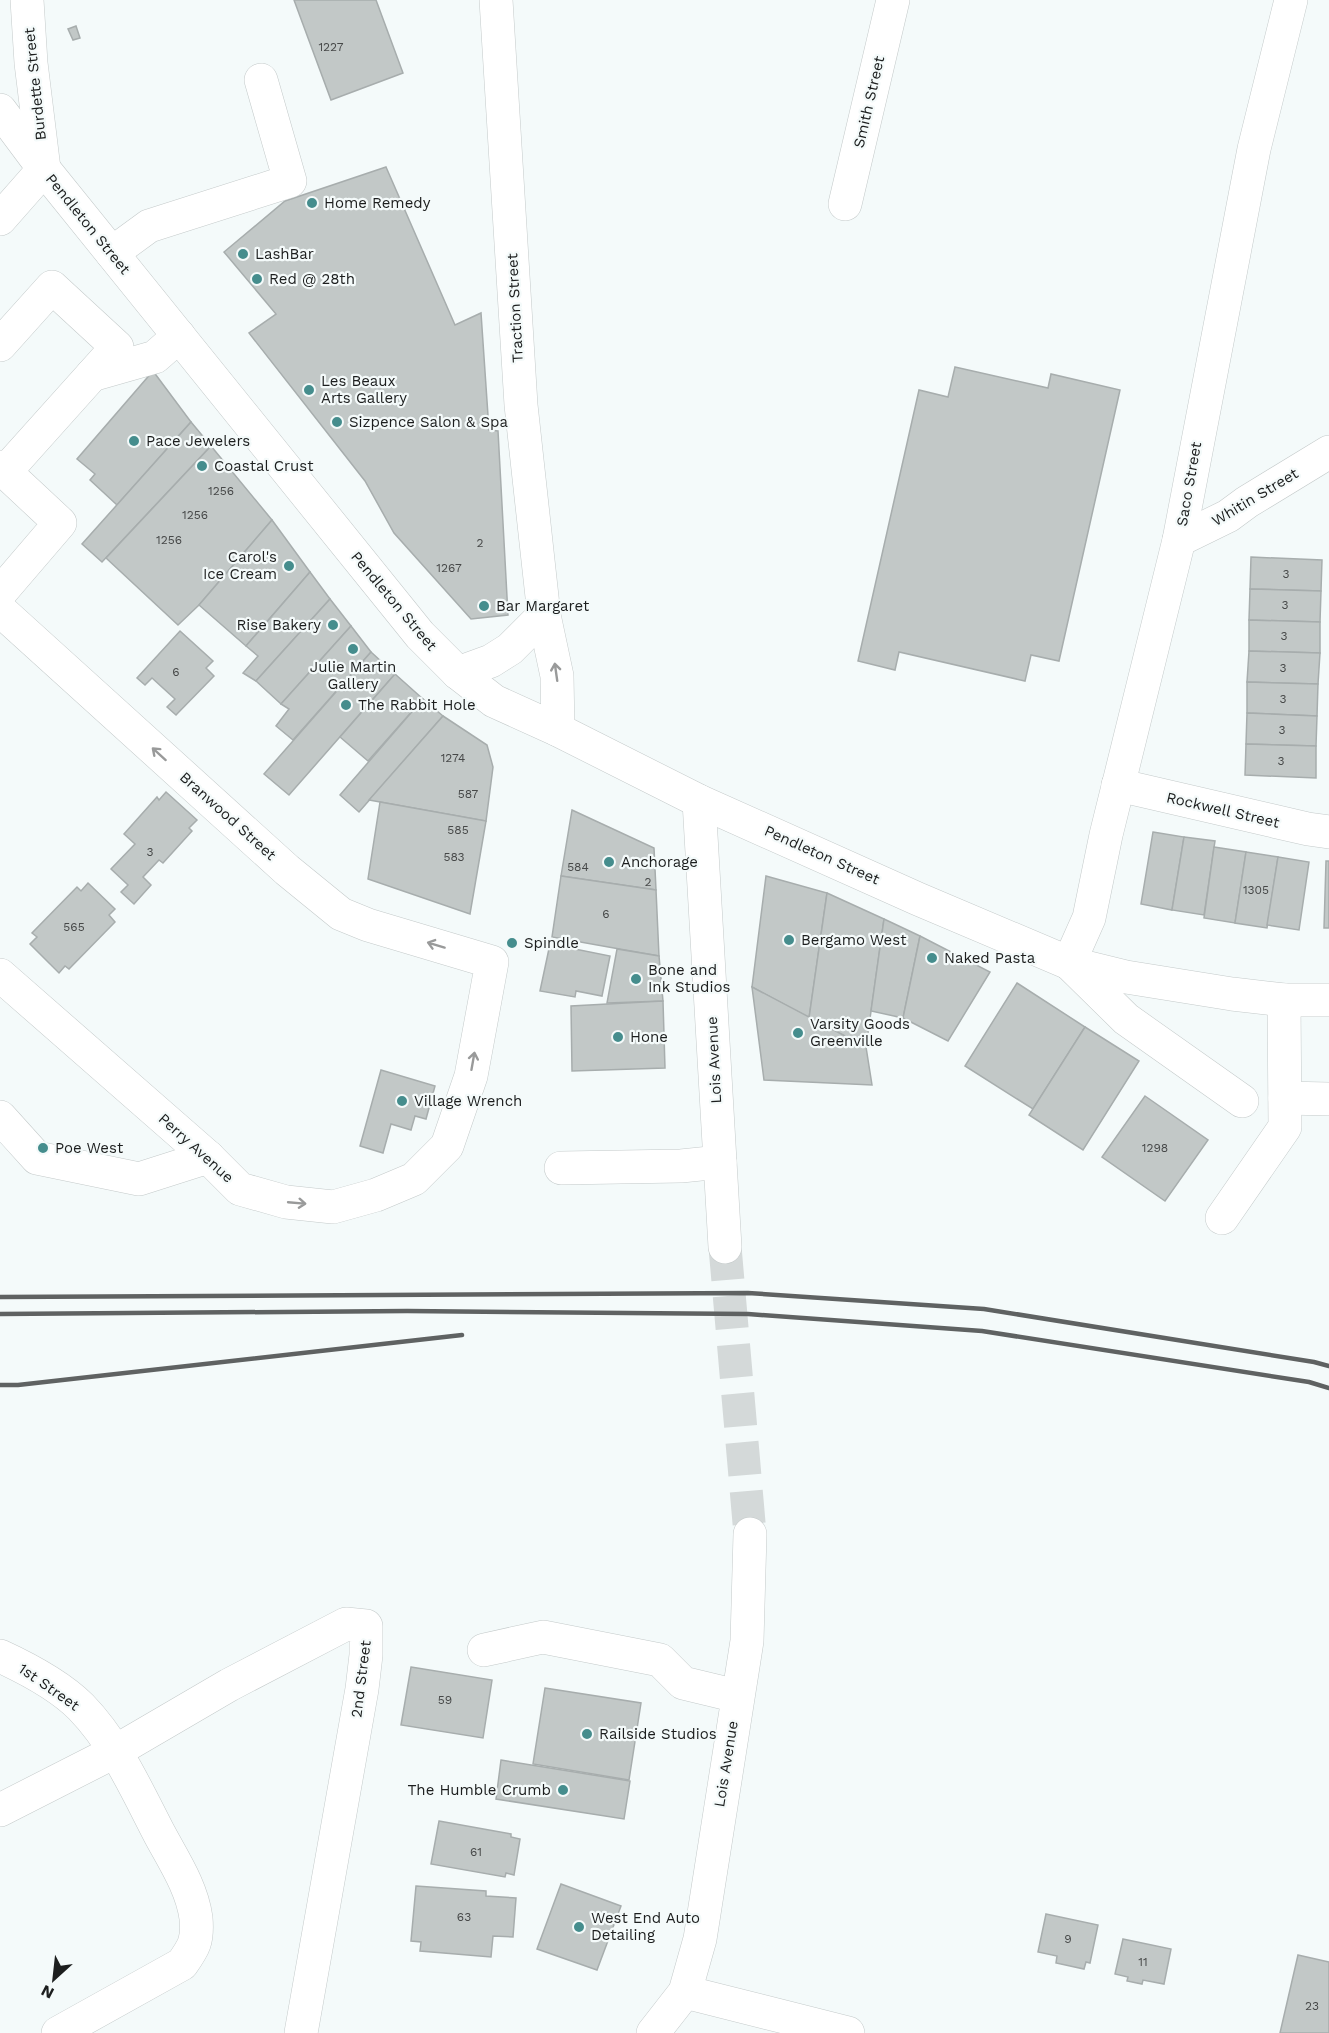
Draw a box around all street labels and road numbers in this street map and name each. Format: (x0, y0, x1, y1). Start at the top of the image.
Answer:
street label: Burdette Street (20, 26, 50, 141)
street label: Smith Street (850, 54, 888, 150)
street label: Pendleton Street (42, 170, 135, 278)
street label: Traction Street (503, 252, 527, 363)
street label: Saco Street (1173, 440, 1205, 528)
street label: Whitin Street (1209, 464, 1302, 530)
street label: Pendleton Street (347, 548, 441, 655)
street label: Branwood Street (176, 768, 280, 864)
street label: Rockwell Street (1165, 788, 1282, 832)
street label: Pendleton Street (762, 822, 883, 889)
street label: Lois Avenue (703, 1016, 725, 1104)
street label: Perry Avenue (155, 1110, 237, 1186)
street label: 2nd Street (347, 1639, 375, 1719)
street label: 1st Street (15, 1659, 84, 1715)
street label: Lois Avenue (710, 1720, 742, 1808)

